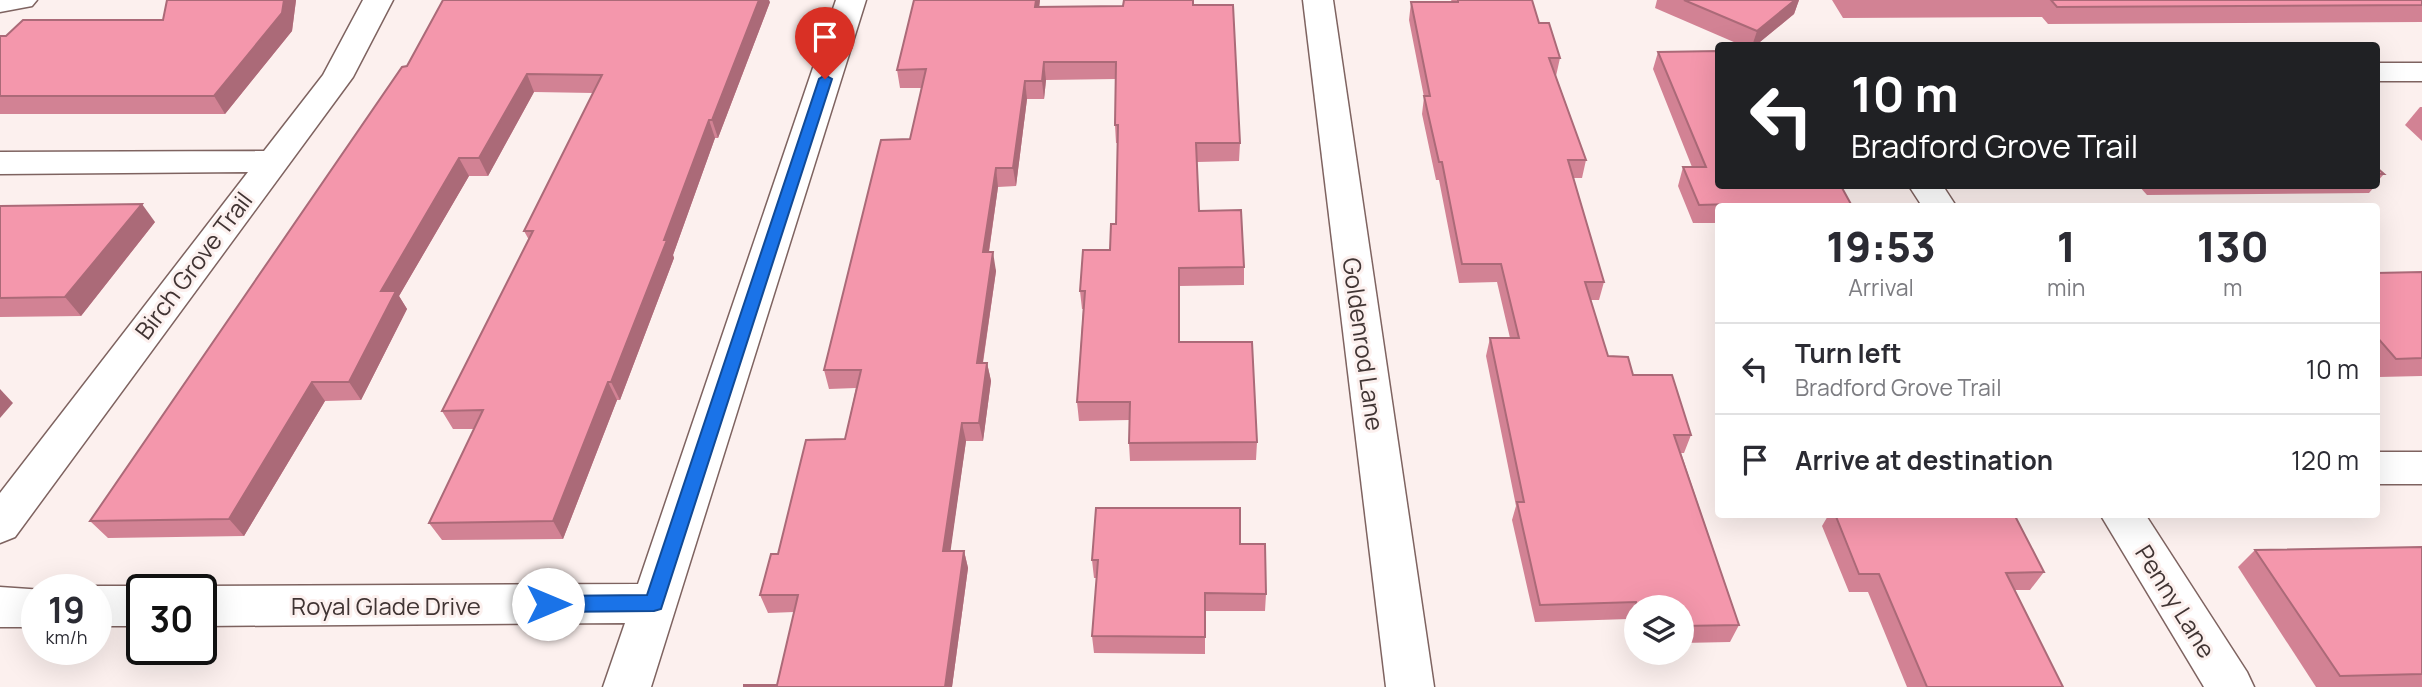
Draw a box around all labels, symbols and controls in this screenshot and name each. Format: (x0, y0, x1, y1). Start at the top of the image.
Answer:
pin (795, 7, 855, 79)
icon: arrive (806, 18, 844, 56)
text: 10 m (1851, 60, 1959, 127)
icon: left (1736, 70, 1827, 161)
text: Bradford Grove Trail (1851, 124, 2138, 168)
street label: Birch Grove Trail (127, 185, 259, 345)
text: 19:53 (1826, 217, 1936, 275)
text: 1 (2057, 217, 2076, 275)
text: 130 (2197, 217, 2269, 275)
street label: Goldenrod Lane (1336, 255, 1392, 433)
text: Arrival (1848, 271, 1914, 303)
text: min (2047, 271, 2086, 303)
text: m (2223, 271, 2243, 303)
text: Turn left (1795, 335, 1902, 371)
icon: left (1736, 350, 1774, 388)
text: 10 m (2306, 351, 2359, 387)
text: Bradford Grove Trail (1795, 371, 2002, 403)
icon: arrive (1736, 441, 1774, 479)
text: Arrive at destination (1795, 442, 2053, 478)
text: 120 m (2291, 442, 2359, 478)
street label: Penny Lane (2128, 538, 2224, 664)
position arrow (511, 567, 585, 641)
speed limit sign: 30 (126, 574, 217, 665)
text: 19 (48, 586, 85, 634)
street label: Royal Glade Drive (291, 589, 481, 622)
map controls (1624, 595, 1694, 665)
button: layers (1624, 595, 1694, 665)
text: km/h (46, 625, 87, 649)

